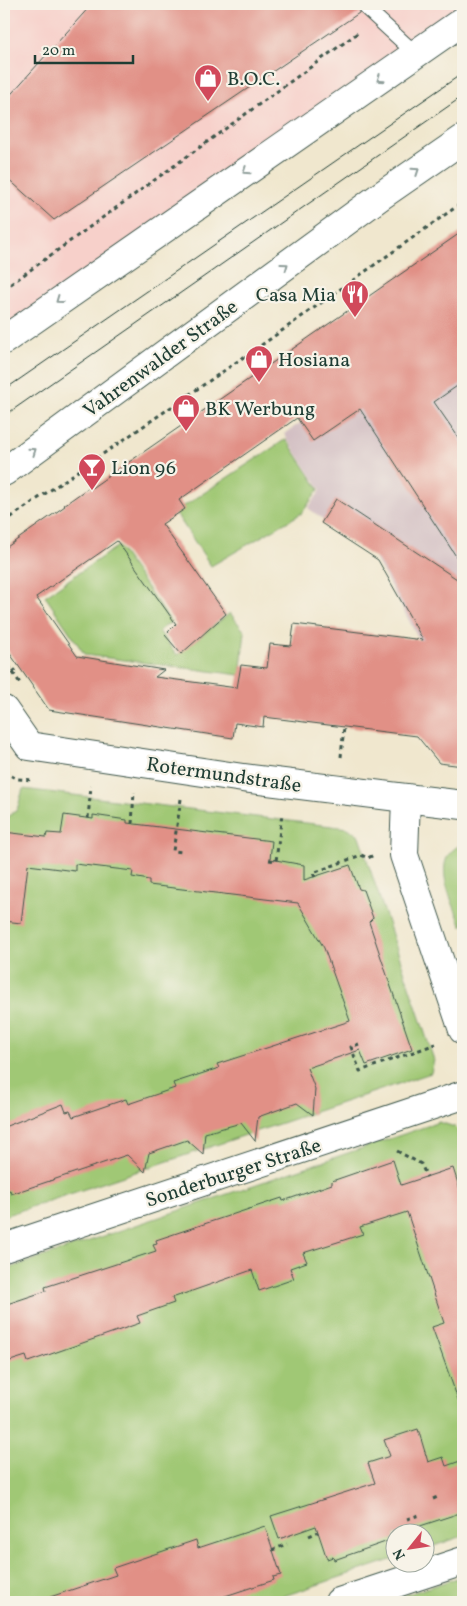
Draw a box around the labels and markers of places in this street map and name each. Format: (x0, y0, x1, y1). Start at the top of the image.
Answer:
shop icon: B.O.C. (193, 63, 223, 102)
place label: B.O.C. (227, 66, 280, 94)
restaurant icon: Casa Mia (340, 279, 370, 318)
place label: Casa Mia (256, 282, 336, 310)
shop icon: Hosiana (244, 344, 274, 383)
place label: Hosiana (278, 347, 350, 375)
shop icon: BK Werbung (171, 393, 201, 432)
place label: BK Werbung (205, 396, 315, 424)
bar icon: Lion 96 (77, 452, 107, 491)
place label: Lion 96 (111, 455, 176, 483)

